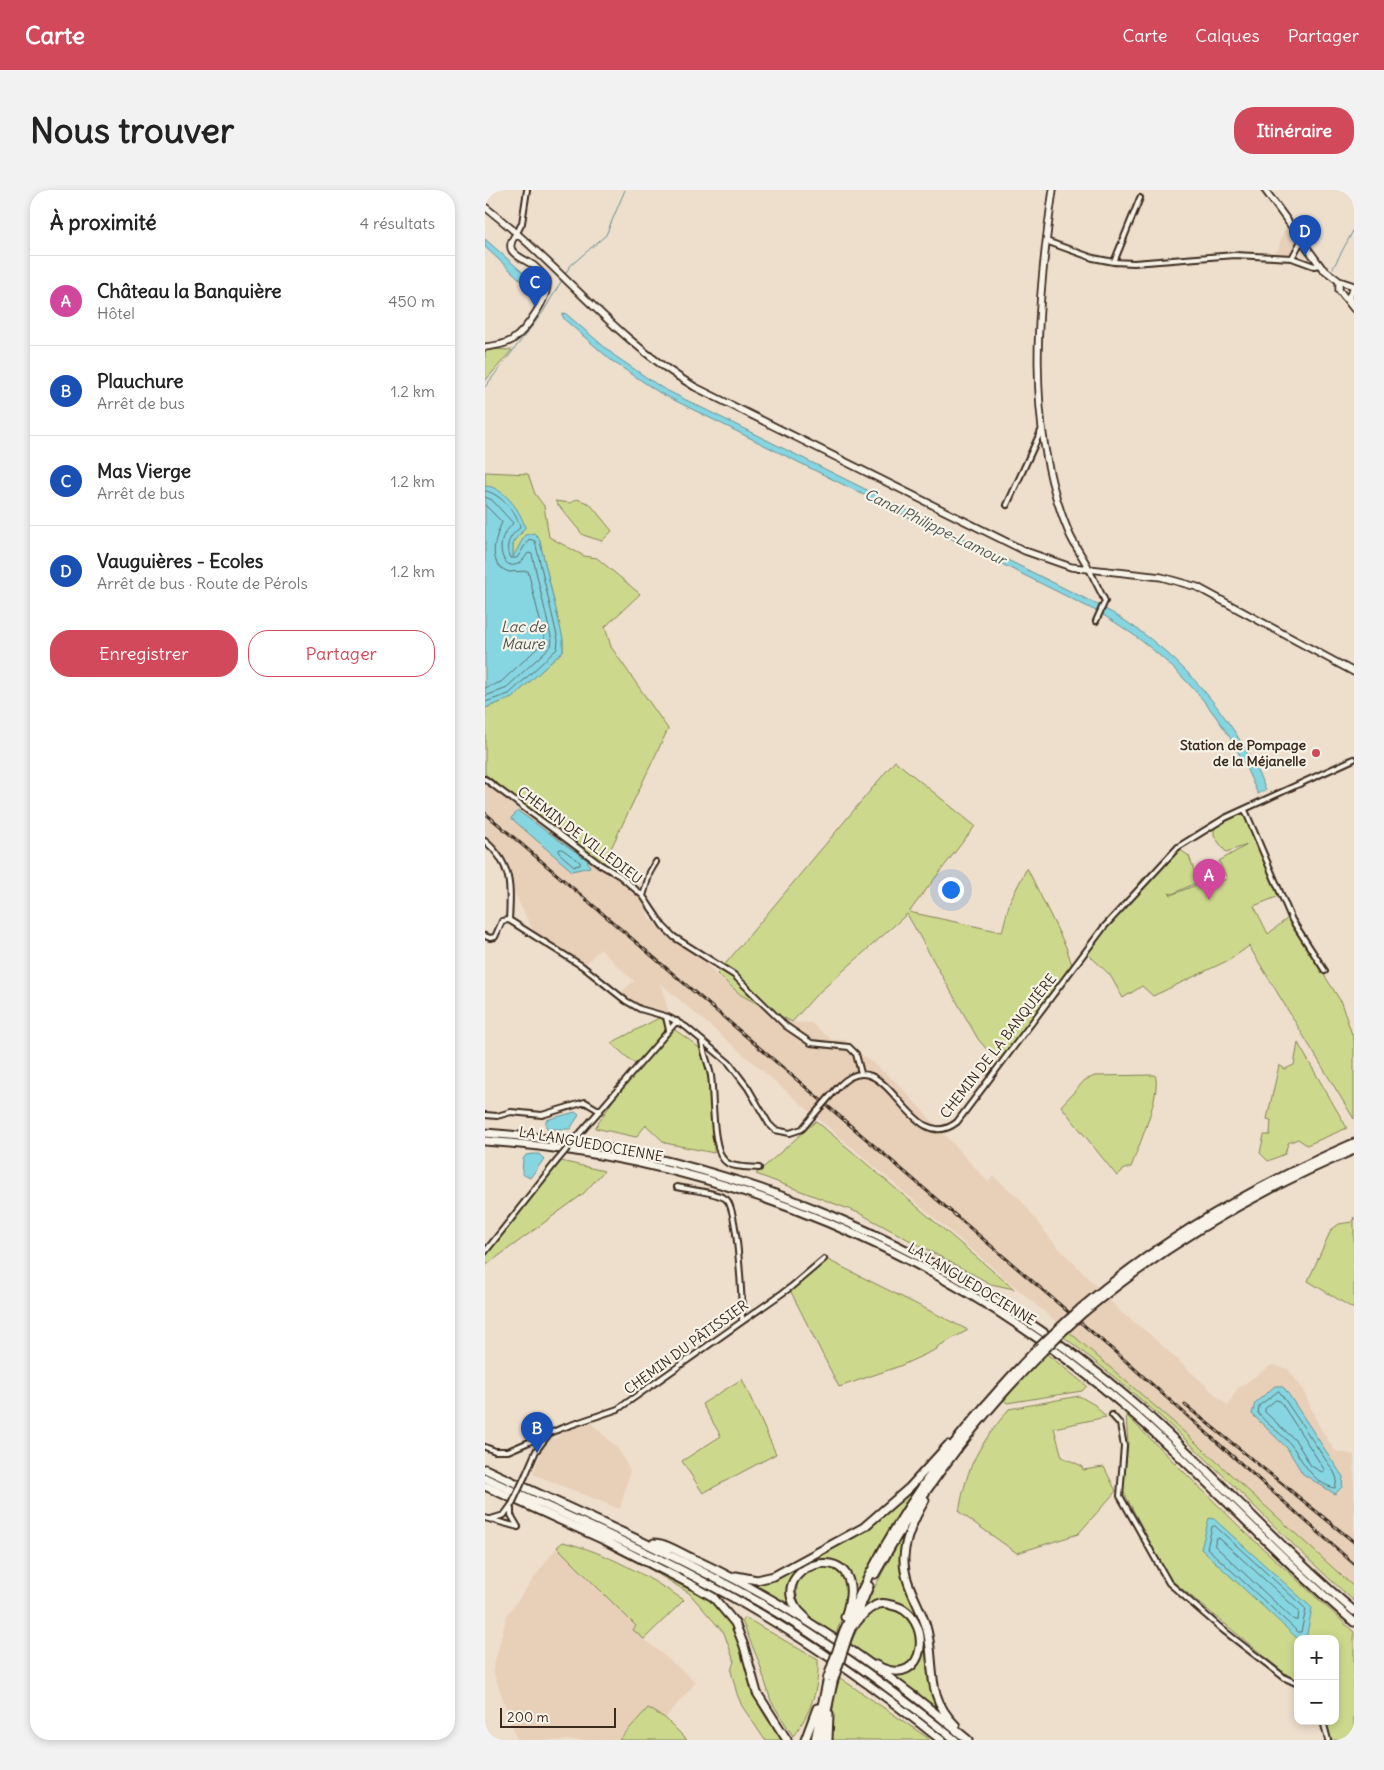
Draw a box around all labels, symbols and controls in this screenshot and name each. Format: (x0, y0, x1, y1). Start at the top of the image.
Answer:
text: Carte (25, 20, 85, 50)
text: Carte (1122, 24, 1167, 47)
text: Calques (1195, 24, 1260, 47)
text: Partager (1288, 24, 1359, 47)
button: Itinéraire (1234, 107, 1354, 154)
text: Nous trouver (30, 108, 234, 152)
text: À proximité (50, 209, 157, 236)
text: 4 résultats (360, 213, 435, 233)
pin: D (1289, 215, 1321, 256)
pin: C (519, 266, 551, 307)
text: Château la Banquière (97, 279, 282, 303)
text: A (61, 291, 71, 311)
text: 450 m (388, 291, 435, 311)
text: Hôtel (97, 303, 135, 323)
text: Plauchure (97, 369, 184, 393)
text: B (61, 381, 71, 401)
text: 1.2 km (391, 381, 435, 401)
text: Arrêt de bus (97, 393, 185, 413)
text: Mas Vierge (97, 459, 191, 483)
text: C (61, 471, 71, 491)
text: 1.2 km (391, 471, 435, 491)
text: Arrêt de bus (97, 483, 185, 503)
water label: Canal Philippe-Lamour (861, 484, 1011, 570)
text: Vauguières - Ecoles (97, 549, 263, 573)
text: D (60, 561, 72, 581)
text: 1.2 km (391, 561, 435, 581)
text: Arrêt de bus · Route de Pérols (97, 573, 308, 593)
water label: Lac de Maure (501, 617, 546, 653)
button: Enregistrer (50, 630, 238, 677)
button: Partager (248, 630, 435, 677)
place label: Station de Pompage de la Méjanelle (1180, 736, 1306, 770)
marker: Station de Pompage de la Méjanelle (1310, 747, 1322, 759)
street label: CHEMIN DE VILLEDIEU (514, 782, 646, 888)
pin: A (1193, 859, 1225, 900)
your location (938, 877, 964, 903)
street label: CHEMIN DE LA BANQUIÈRE (936, 970, 1060, 1122)
street label: LA LANGUEDOCIENNE (518, 1122, 664, 1166)
street label: LA LANGUEDOCIENNE (905, 1239, 1039, 1329)
street label: CHEMIN DU PÂTISSIER (620, 1296, 752, 1398)
pin: B (521, 1412, 553, 1453)
map controls (1294, 1635, 1339, 1725)
button: + (1294, 1635, 1339, 1680)
button: − (1294, 1680, 1339, 1725)
scale bar (500, 1705, 616, 1728)
text: 200 m (507, 1708, 549, 1726)

